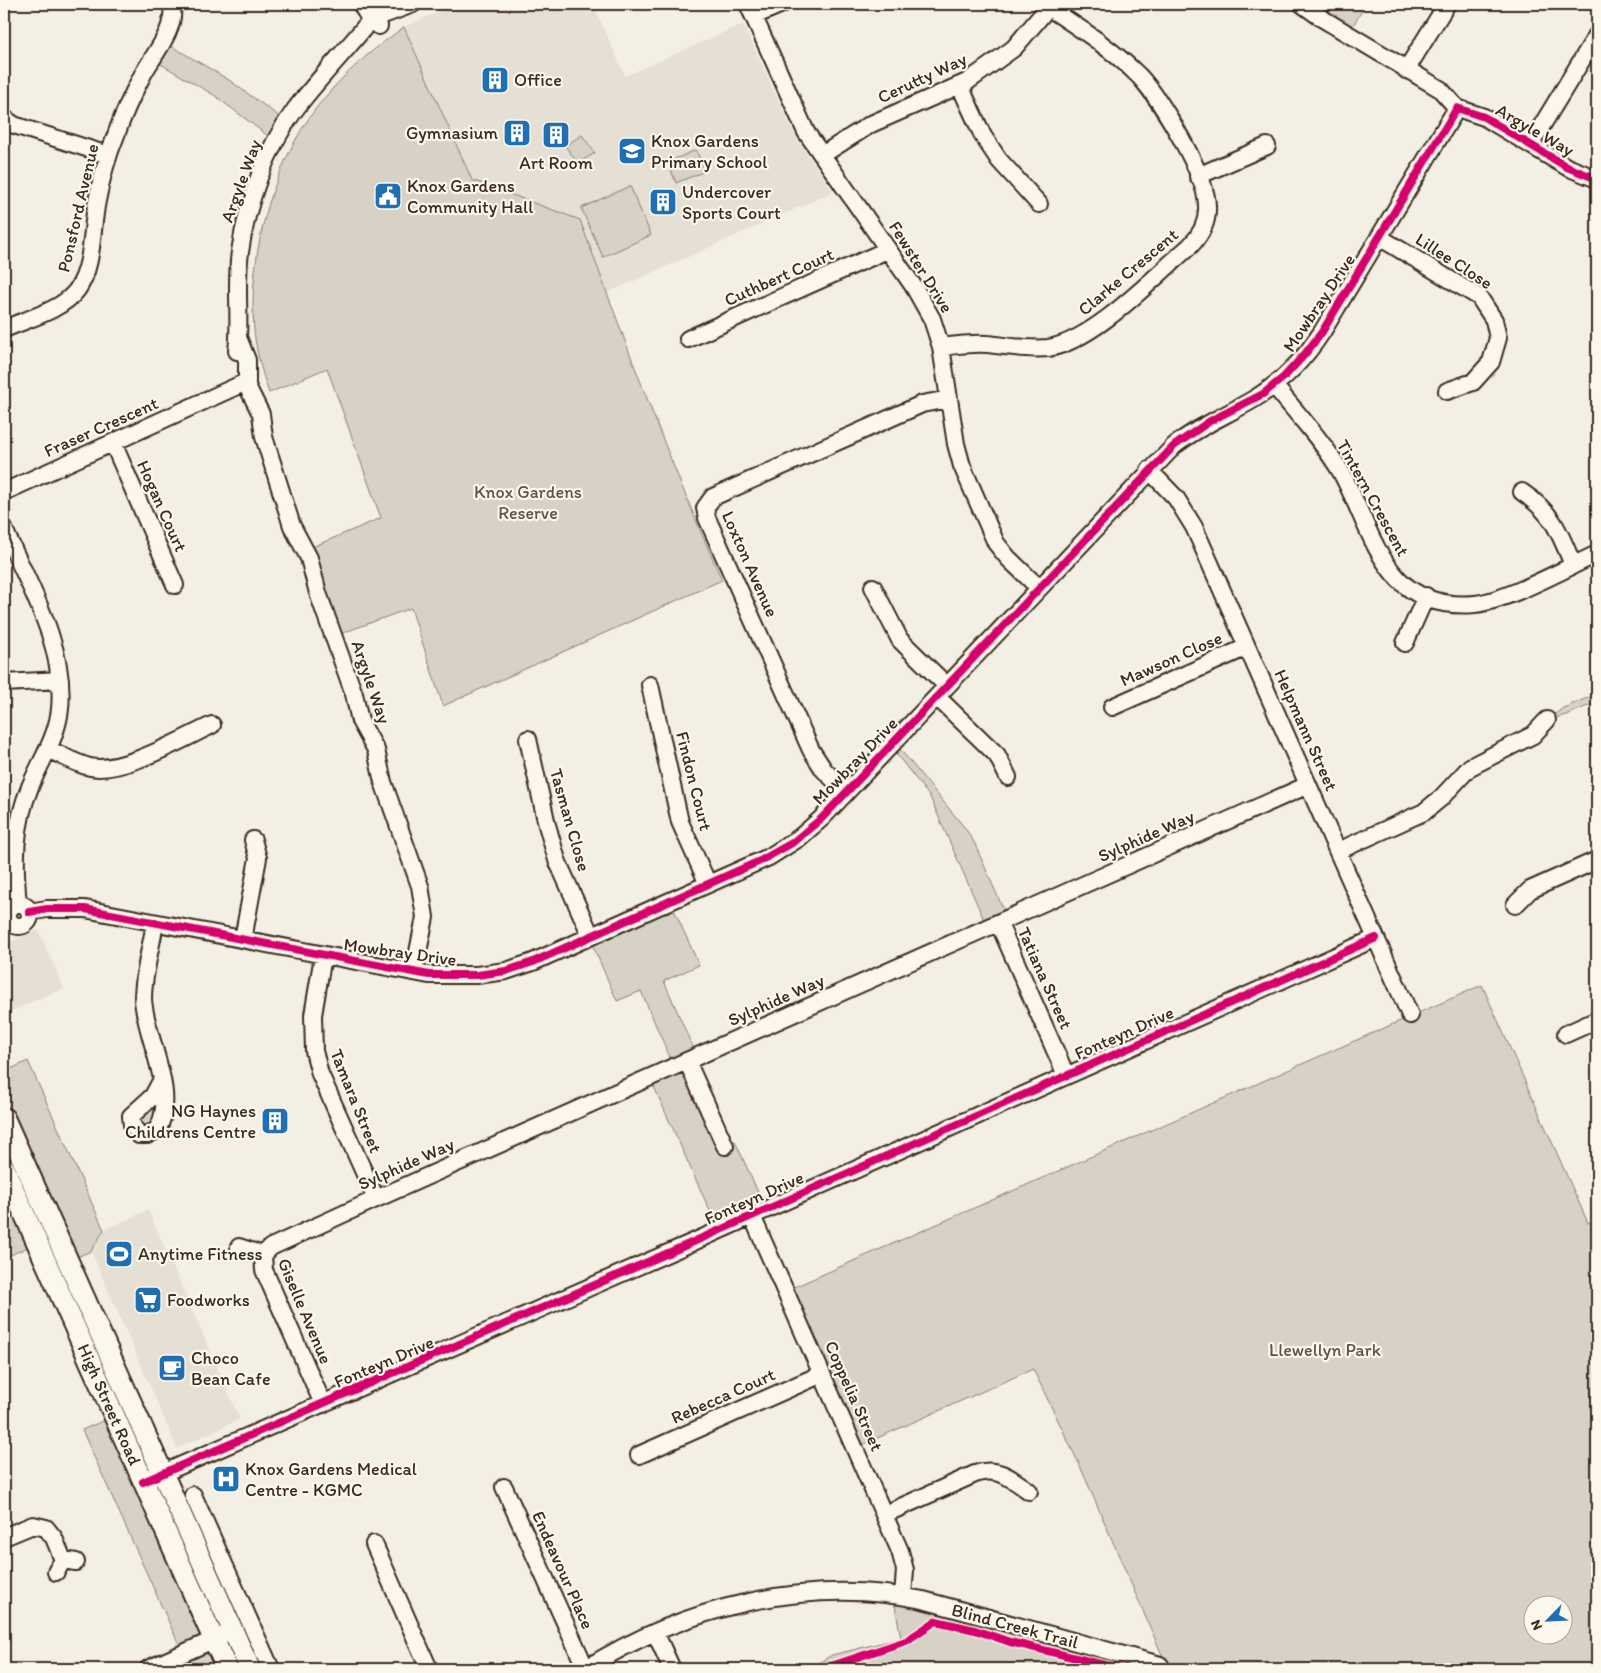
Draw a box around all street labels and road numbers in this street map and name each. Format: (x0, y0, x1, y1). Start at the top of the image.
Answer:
street label: Cerutty Way (874, 48, 970, 108)
street label: Argyle Way (1492, 99, 1579, 161)
street label: Argyle Way (216, 136, 266, 226)
street label: Ponsford Avenue (53, 142, 103, 274)
street label: Fewster Drive (884, 217, 958, 317)
street label: Clarke Crescent (1073, 224, 1183, 320)
street label: Lillee Close (1411, 228, 1497, 294)
street label: Cuthbert Court (721, 243, 837, 311)
street label: Mowbray Drive (1278, 250, 1360, 356)
street label: Fraser Crescent (41, 392, 162, 462)
street label: Tintern Crescent (1332, 436, 1414, 560)
street label: Hogan Court (132, 457, 192, 555)
street label: Loxton Avenue (717, 508, 783, 620)
street label: Mawson Close (1116, 627, 1226, 691)
street label: Argyle Way (346, 637, 396, 727)
street label: Helpmann Street (1269, 666, 1343, 794)
street label: Mowbray Drive (808, 712, 902, 810)
street label: Findon Court (671, 729, 717, 833)
street label: Tasman Close (545, 766, 595, 874)
street label: Sylphide Way (1095, 805, 1198, 867)
street label: Tatiana Street (1013, 924, 1077, 1033)
street label: Mowbray Drive (342, 933, 458, 971)
street label: Sylphide Way (725, 969, 828, 1031)
street label: Fonteyn Drive (1071, 1001, 1177, 1065)
street label: Tamara Street (325, 1046, 387, 1156)
street label: Sylphide Way (355, 1133, 458, 1195)
street label: Fonteyn Drive (701, 1166, 807, 1230)
street label: Giselle Avenue (273, 1255, 337, 1367)
street label: Fonteyn Drive (331, 1331, 437, 1393)
street label: Coppelia Street (820, 1337, 888, 1455)
street label: High Street Road (73, 1340, 146, 1469)
street label: Rebecca Court (667, 1363, 779, 1429)
street label: Endeavour Place (527, 1507, 599, 1633)
street label: Blind Creek Trail (949, 1599, 1081, 1653)

